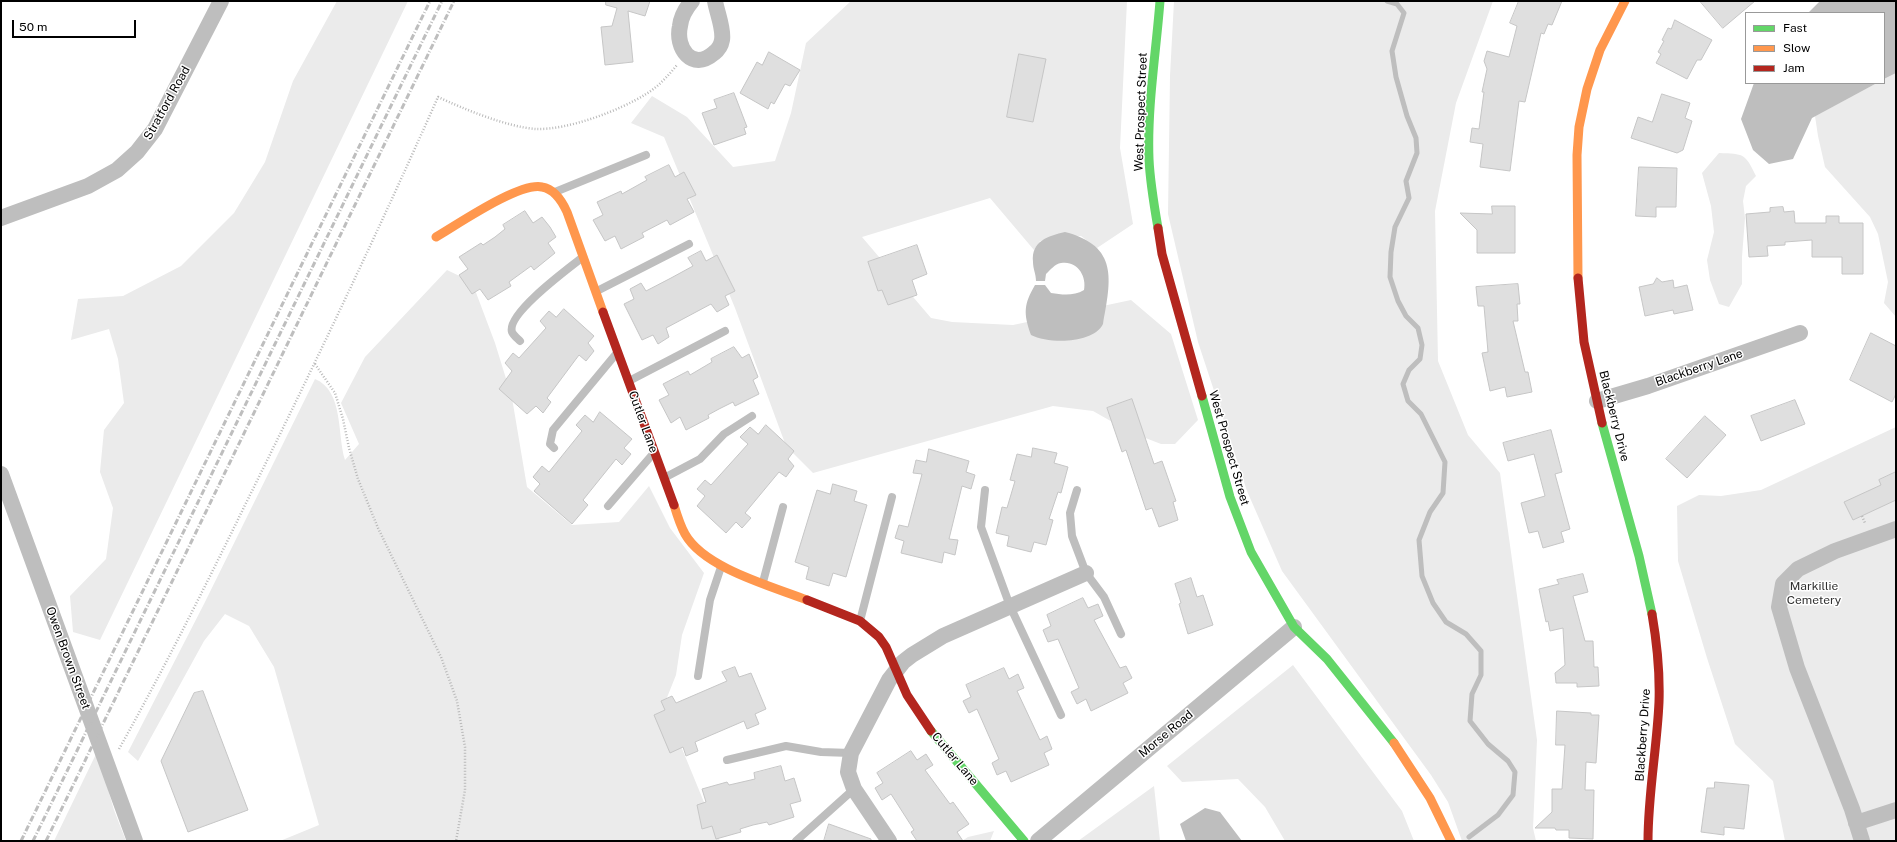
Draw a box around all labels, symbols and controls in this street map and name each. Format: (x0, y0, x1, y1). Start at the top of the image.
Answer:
scale bar (14, 12, 138, 38)
legend (1745, 12, 1885, 84)
text: 50 m (19, 20, 47, 34)
text: Fast (1783, 21, 1807, 35)
text: Slow (1783, 41, 1810, 55)
street label: West Prospect Street (1132, 52, 1150, 172)
text: Jam (1783, 61, 1805, 75)
street label: Stratford Road (141, 64, 193, 142)
street label: Blackberry Lane (1653, 346, 1745, 390)
street label: Blackberry Drive (1596, 369, 1632, 463)
street label: Cutler Lane (625, 389, 661, 455)
street label: West Prospect Street (1206, 389, 1252, 507)
park label: Markillie Cemetery (1787, 579, 1841, 607)
street label: Owen Brown Street (43, 605, 93, 711)
street label: Blackberry Drive (1633, 688, 1653, 782)
street label: Morse Road (1136, 707, 1196, 761)
street label: Cutler Lane (929, 730, 981, 788)

